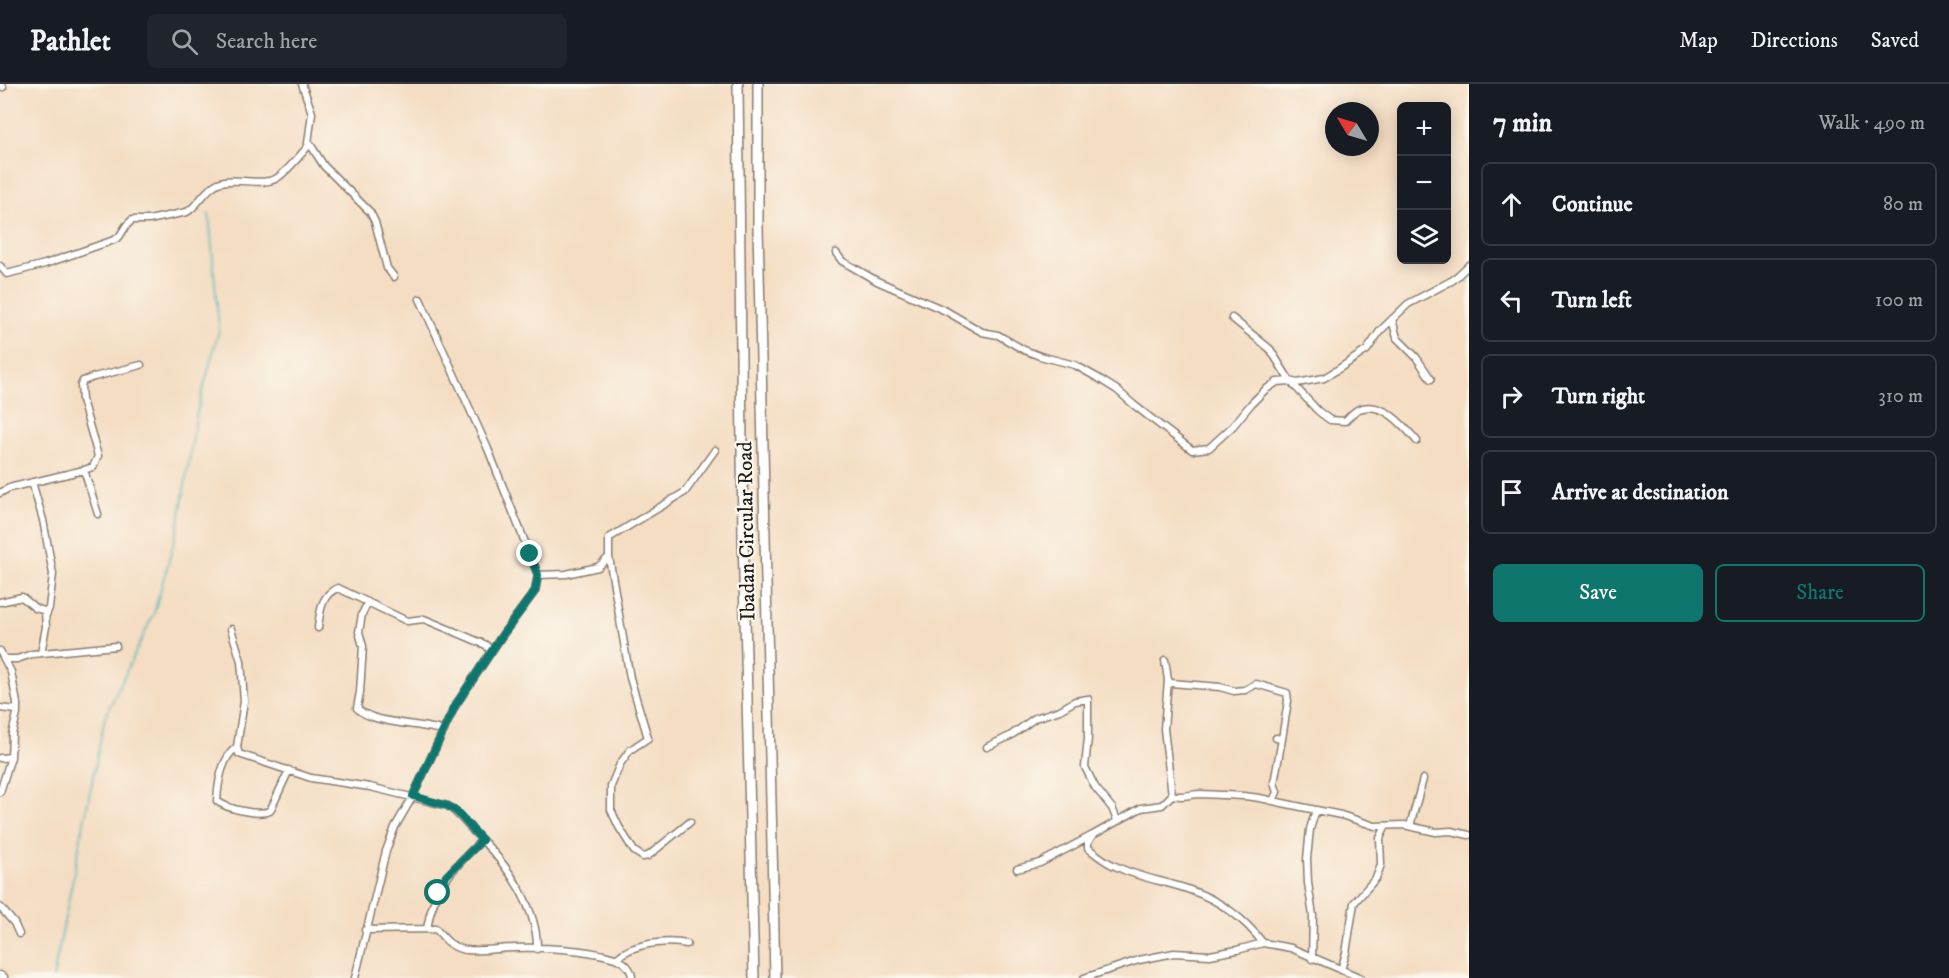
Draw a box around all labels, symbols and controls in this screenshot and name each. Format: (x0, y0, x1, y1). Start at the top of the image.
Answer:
search box (147, 14, 567, 68)
text: Pathlet (30, 24, 111, 59)
icon: search (168, 25, 201, 58)
text: Search here (216, 28, 317, 55)
text: Map (1679, 28, 1718, 54)
text: Directions (1751, 28, 1838, 54)
text: Saved (1871, 28, 1919, 54)
north arrow (1325, 102, 1379, 156)
map controls (1397, 102, 1451, 264)
button: + (1397, 102, 1451, 156)
text: 7 min (1493, 107, 1552, 140)
text: Walk · 490 m (1818, 111, 1925, 136)
button: − (1397, 156, 1451, 210)
icon: ahead (1495, 188, 1528, 221)
text: Continue (1552, 191, 1633, 218)
text: 80 m (1883, 192, 1923, 217)
button: layers (1397, 210, 1451, 264)
icon: left (1495, 284, 1528, 317)
text: Turn left (1552, 287, 1632, 314)
text: 100 m (1875, 288, 1923, 313)
icon: right (1495, 380, 1528, 413)
text: Turn right (1552, 383, 1645, 410)
text: 310 m (1878, 384, 1923, 409)
street label: Ibadan Circular Road (732, 441, 762, 621)
icon: arrive (1495, 476, 1528, 509)
text: Arrive at destination (1552, 479, 1729, 506)
route end (516, 540, 542, 566)
button: Save (1493, 564, 1703, 622)
button: Share (1715, 564, 1925, 622)
route start (424, 879, 450, 905)

